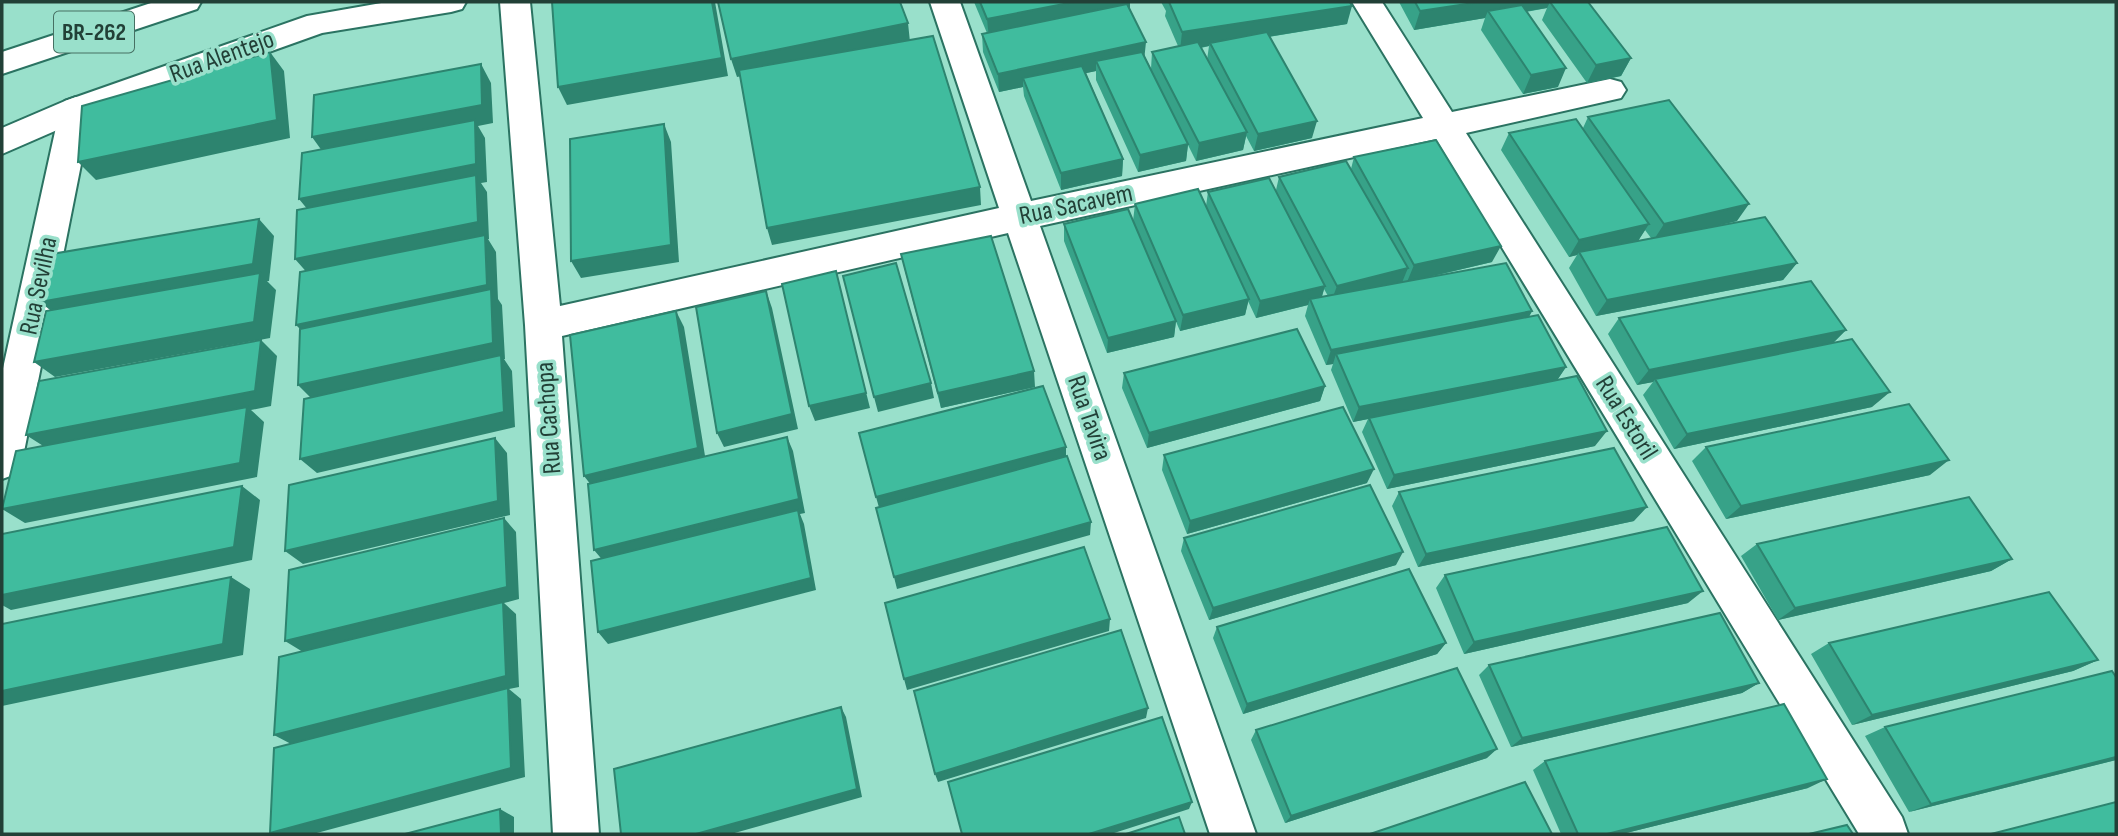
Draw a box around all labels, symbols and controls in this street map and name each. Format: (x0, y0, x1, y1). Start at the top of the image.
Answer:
road number: BR-262 (54, 12, 134, 52)
street label: Rua Alentejo (166, 24, 278, 90)
street label: Rua Sacavem (1017, 178, 1135, 232)
street label: Rua Sevilha (14, 234, 64, 338)
street label: Rua Cachopa (530, 361, 568, 475)
street label: Rua Estoril (1588, 370, 1664, 466)
street label: Rua Tavira (1060, 372, 1118, 464)

